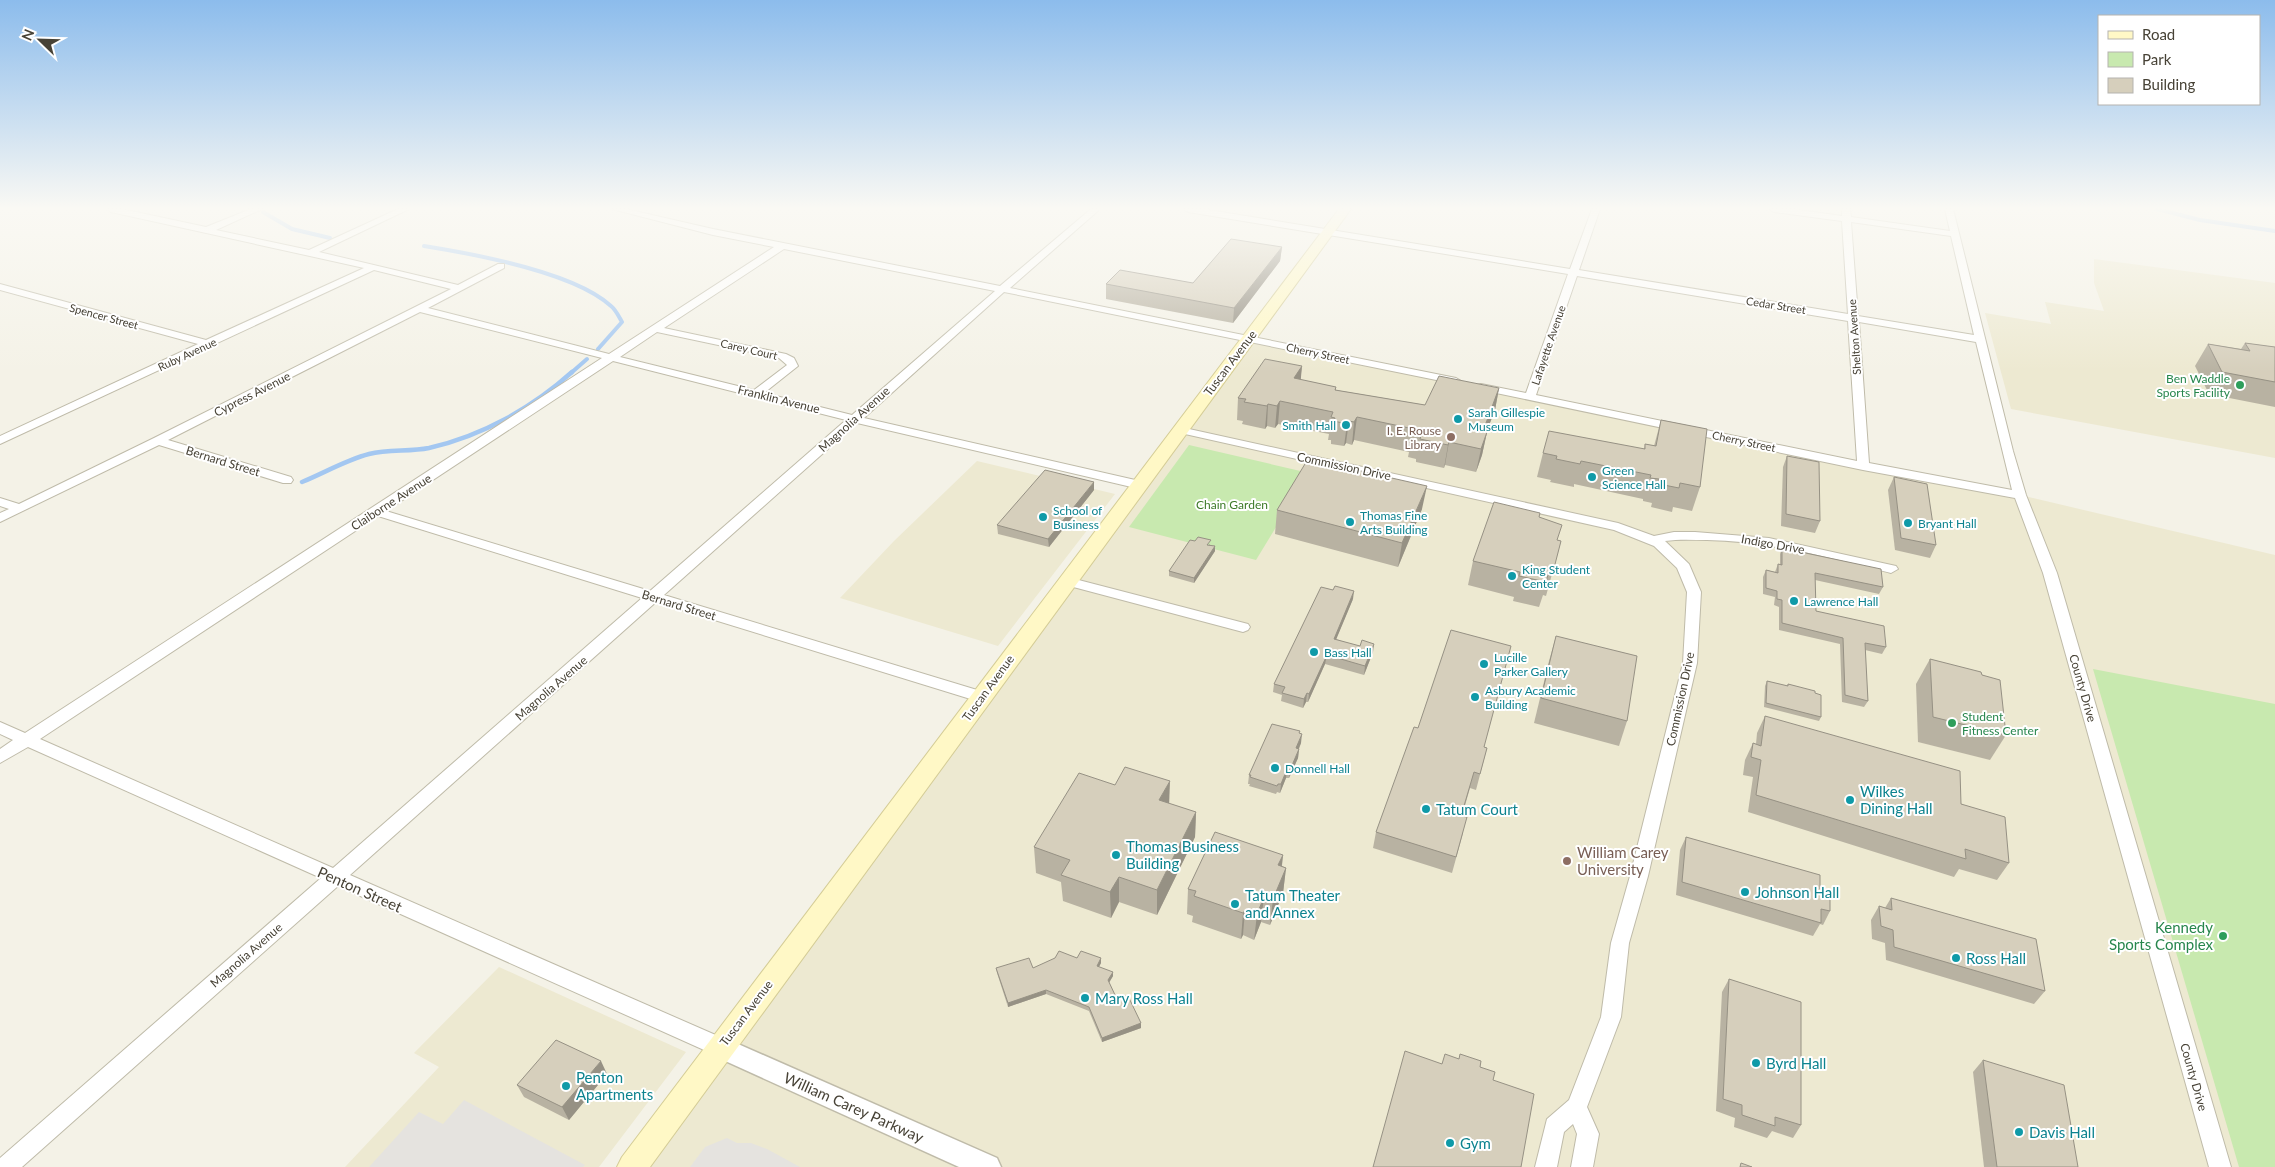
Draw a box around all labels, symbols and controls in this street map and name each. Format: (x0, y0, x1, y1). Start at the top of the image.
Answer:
north arrow (15, 15, 65, 65)
legend (2098, 15, 2260, 105)
text: Road (2142, 25, 2175, 43)
text: N (18, 26, 38, 43)
text: Park (2142, 50, 2172, 68)
text: Building (2142, 75, 2195, 93)
street label: Cedar Street (1745, 294, 1807, 316)
street label: Shelton Avenue (1845, 299, 1863, 375)
street label: Spencer Street (68, 301, 140, 331)
street label: Lafayette Avenue (1528, 303, 1568, 387)
street label: Tuscan Avenue (1200, 327, 1260, 399)
street label: Ruby Avenue (156, 335, 219, 373)
street label: Carey Court (719, 336, 779, 362)
street label: Cherry Street (1285, 340, 1351, 366)
street label: Cypress Avenue (211, 368, 293, 420)
place label: Ben Waddle Sports Facility (2156, 371, 2231, 400)
marker: Ben Waddle Sports Facility (2234, 379, 2246, 391)
street label: Franklin Avenue (736, 382, 822, 416)
street label: Magnolia Avenue (815, 383, 893, 455)
place label: Sarah Gillespie Museum (1468, 405, 1545, 434)
marker: Sarah Gillespie Museum (1452, 413, 1464, 425)
place label: Smith Hall (1282, 418, 1336, 433)
marker: Smith Hall (1340, 419, 1352, 431)
place label: I. E. Rouse Library (1387, 423, 1442, 452)
street label: Cherry Street (1711, 428, 1777, 454)
marker: I. E. Rouse Library (1445, 431, 1457, 443)
street label: Bernard Street (184, 443, 262, 480)
street label: Commission Drive (1296, 449, 1392, 483)
place label: Green Science Hall (1602, 463, 1666, 492)
street label: Claiborne Avenue (348, 470, 434, 534)
marker: Green Science Hall (1586, 471, 1598, 483)
park label: Chain Garden (1196, 497, 1268, 512)
place label: School of Business (1053, 503, 1103, 532)
place label: Thomas Fine Arts Building (1360, 508, 1428, 537)
marker: School of Business (1037, 511, 1049, 523)
marker: Thomas Fine Arts Building (1344, 516, 1356, 528)
place label: Bryant Hall (1918, 516, 1977, 531)
marker: Bryant Hall (1902, 517, 1914, 529)
street label: Indigo Drive (1740, 531, 1806, 557)
place label: King Student Center (1522, 562, 1591, 591)
marker: King Student Center (1506, 570, 1518, 582)
street label: Bernard Street (640, 587, 718, 624)
place label: Lawrence Hall (1804, 594, 1878, 609)
marker: Lawrence Hall (1788, 595, 1800, 607)
place label: Bass Hall (1324, 645, 1372, 660)
marker: Bass Hall (1308, 646, 1320, 658)
place label: Lucille Parker Gallery (1494, 650, 1569, 679)
street label: Commission Drive (1663, 651, 1697, 747)
street label: Tuscan Avenue (959, 652, 1017, 724)
street label: County Drive (2066, 652, 2100, 724)
street label: Magnolia Avenue (512, 653, 590, 723)
marker: Lucille Parker Gallery (1478, 658, 1490, 670)
place label: Asbury Academic Building (1485, 683, 1576, 712)
marker: Asbury Academic Building (1469, 691, 1481, 703)
place label: Student Fitness Center (1962, 709, 2039, 738)
marker: Student Fitness Center (1946, 717, 1958, 729)
place label: Donnell Hall (1285, 761, 1350, 776)
marker: Donnell Hall (1269, 762, 1281, 774)
place label: Wilkes Dining Hall (1860, 782, 1933, 817)
marker: Wilkes Dining Hall (1844, 794, 1856, 806)
place label: Tatum Court (1436, 800, 1519, 818)
marker: Tatum Court (1420, 803, 1432, 815)
place label: Thomas Business Building (1126, 837, 1239, 872)
place label: William Carey University (1577, 843, 1669, 878)
marker: Thomas Business Building (1110, 849, 1122, 861)
marker: William Carey University (1561, 855, 1573, 867)
street label: Penton Street (315, 862, 405, 916)
place label: Johnson Hall (1755, 883, 1839, 901)
place label: Tatum Theater and Annex (1245, 886, 1341, 921)
marker: Johnson Hall (1739, 886, 1751, 898)
marker: Tatum Theater and Annex (1229, 898, 1241, 910)
place label: Kennedy Sports Complex (2109, 918, 2214, 953)
street label: Magnolia Avenue (207, 920, 285, 990)
marker: Kennedy Sports Complex (2217, 930, 2229, 942)
place label: Ross Hall (1966, 949, 2026, 967)
marker: Ross Hall (1950, 952, 1962, 964)
street label: Tuscan Avenue (716, 977, 776, 1049)
place label: Mary Ross Hall (1095, 989, 1193, 1007)
marker: Mary Ross Hall (1079, 992, 1091, 1004)
street label: County Drive (2177, 1041, 2211, 1113)
place label: Byrd Hall (1766, 1054, 1826, 1072)
marker: Byrd Hall (1750, 1057, 1762, 1069)
place label: Penton Apartments (576, 1068, 653, 1103)
street label: William Carey Parkway (781, 1068, 927, 1146)
marker: Penton Apartments (560, 1080, 572, 1092)
place label: Davis Hall (2029, 1123, 2095, 1141)
marker: Davis Hall (2013, 1126, 2025, 1138)
place label: Gym (1460, 1134, 1491, 1152)
marker: Gym (1444, 1137, 1456, 1149)

